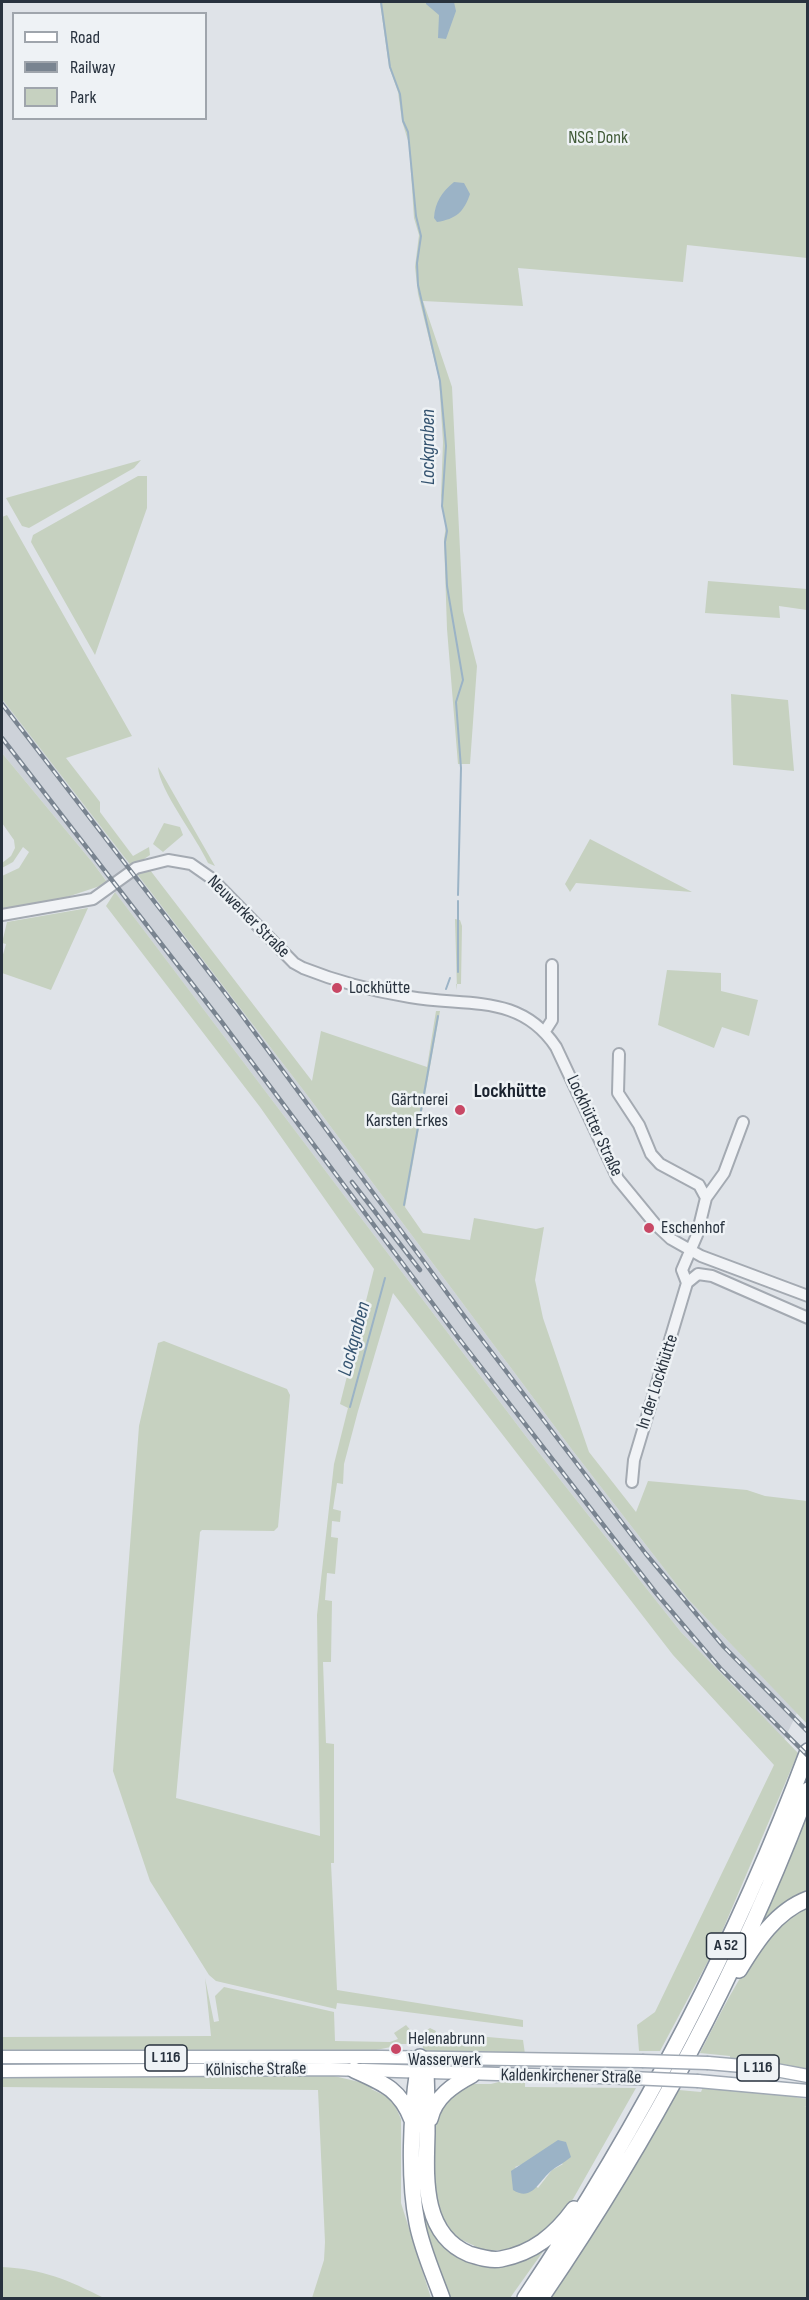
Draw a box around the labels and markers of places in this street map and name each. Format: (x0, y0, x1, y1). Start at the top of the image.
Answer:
place label: Lockhütte (349, 977, 410, 999)
marker: Lockhütte (330, 981, 344, 995)
place label: Gärtnerei Karsten Erkes (366, 1089, 448, 1132)
marker: Gärtnerei Karsten Erkes (453, 1103, 467, 1117)
place label: Eschenhof (661, 1217, 725, 1239)
marker: Eschenhof (642, 1221, 656, 1235)
place label: Helenabrunn Wasserwerk (408, 2028, 485, 2070)
marker: Helenabrunn Wasserwerk (389, 2042, 403, 2056)

